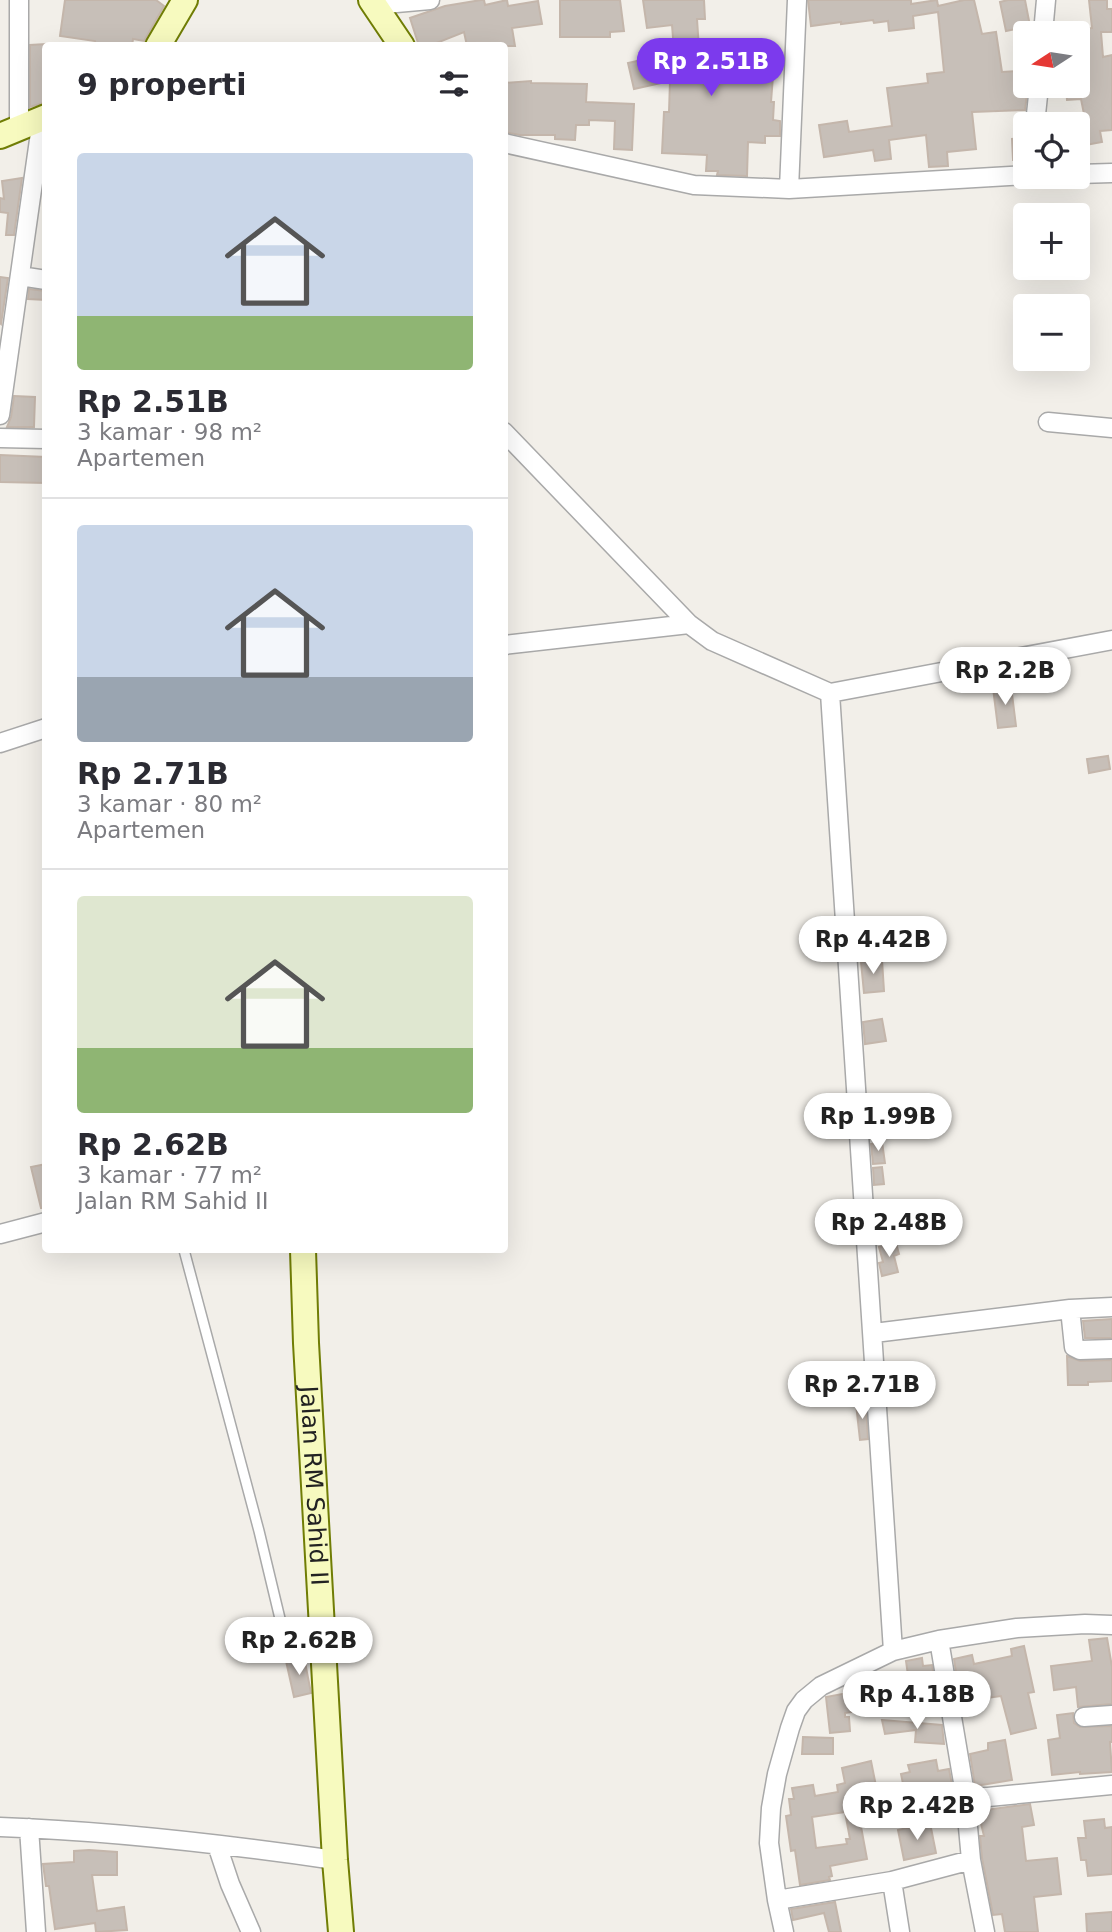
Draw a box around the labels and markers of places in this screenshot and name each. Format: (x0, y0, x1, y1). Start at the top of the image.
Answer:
pin: Rp 2.51B (639, 38, 783, 98)
pin: Rp 2.2B (940, 648, 1070, 707)
pin: Rp 4.42B (801, 916, 945, 976)
pin: Rp 1.99B (806, 1094, 950, 1153)
pin: Rp 2.48B (817, 1200, 961, 1259)
pin: Rp 2.71B (790, 1362, 934, 1421)
pin: Rp 2.62B (227, 1618, 371, 1677)
pin: Rp 4.18B (845, 1672, 989, 1731)
pin: Rp 2.42B (845, 1783, 989, 1842)

